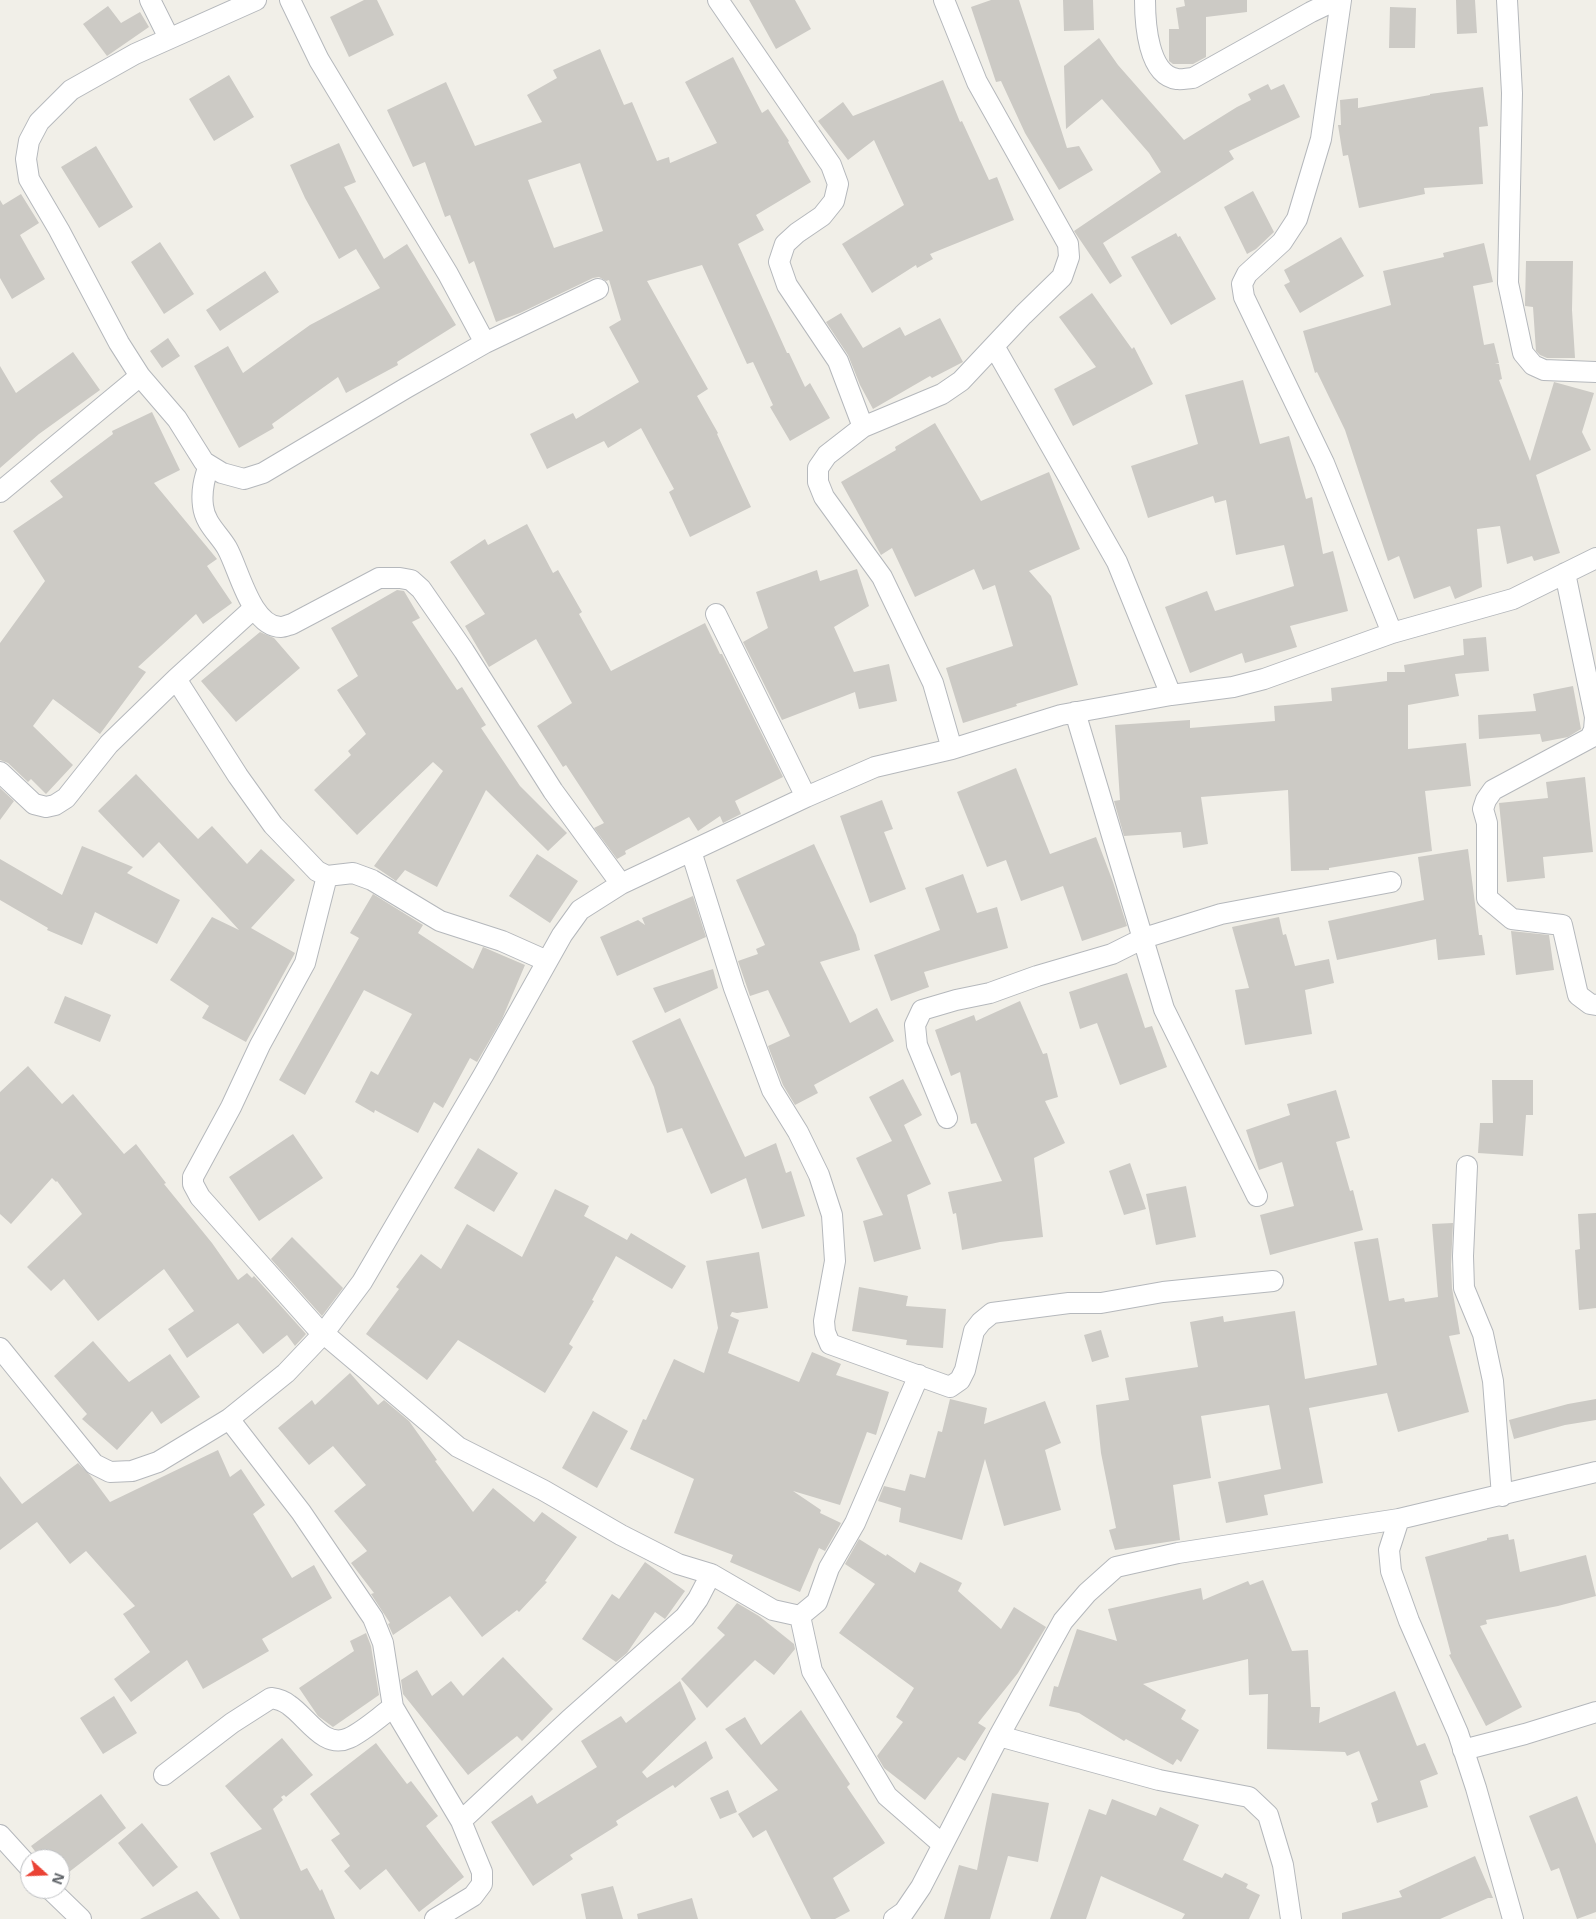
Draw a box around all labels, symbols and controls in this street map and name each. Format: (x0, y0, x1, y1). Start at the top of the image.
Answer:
north arrow (20, 1849, 70, 1899)
text: N (48, 1870, 70, 1888)

